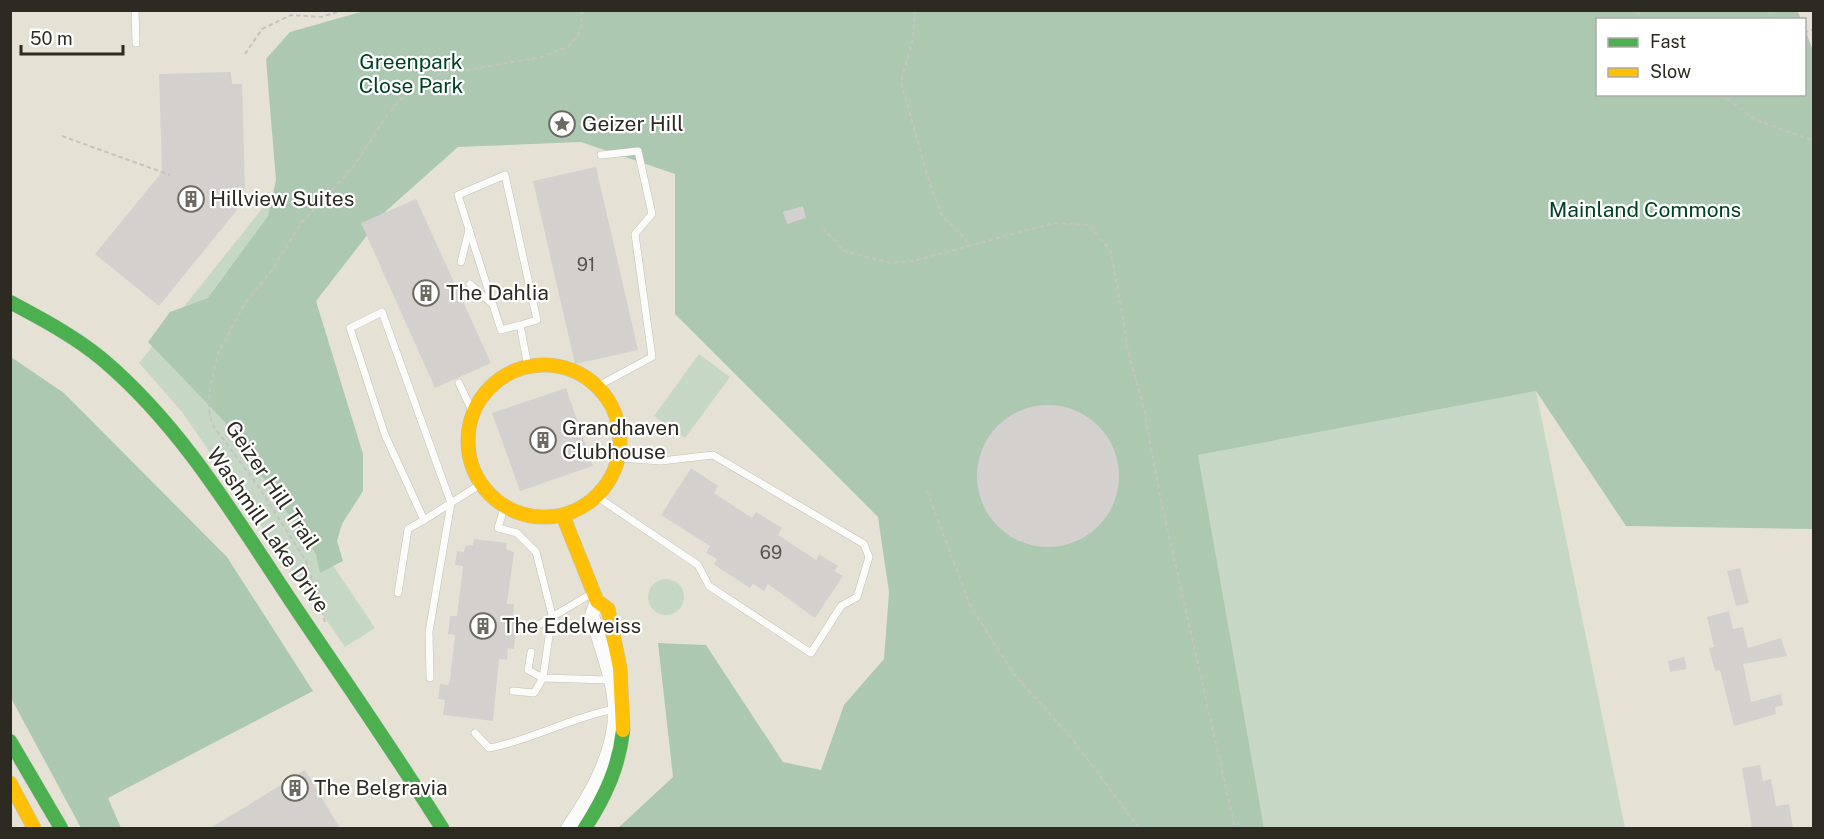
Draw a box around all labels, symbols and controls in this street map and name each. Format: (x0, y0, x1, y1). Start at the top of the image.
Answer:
scale bar (21, 18, 123, 56)
legend (1596, 18, 1806, 96)
text: 50 m (30, 28, 73, 49)
text: Fast (1650, 31, 1686, 52)
park label: Greenpark Close Park (359, 49, 463, 98)
text: Slow (1650, 61, 1691, 82)
place icon: Geizer Hill (547, 109, 577, 139)
place label: Geizer Hill (582, 111, 684, 136)
building icon: Hillview Suites (176, 184, 206, 214)
place label: Hillview Suites (210, 186, 354, 211)
park label: Mainland Commons (1549, 197, 1741, 222)
house number: 91 (577, 254, 595, 275)
building icon: The Dahlia (411, 278, 441, 308)
place label: The Dahlia (446, 280, 549, 305)
place label: Grandhaven Clubhouse (562, 415, 679, 464)
street label: Geizer Hill Trail (220, 416, 325, 554)
building icon: Grandhaven Clubhouse (528, 425, 558, 455)
street label: Washmill Lake Drive (202, 442, 335, 617)
house number: 69 (760, 542, 782, 563)
building icon: The Edelweiss (468, 611, 498, 641)
place label: The Edelweiss (502, 613, 641, 638)
building icon: The Belgravia (280, 773, 310, 803)
place label: The Belgravia (314, 775, 448, 800)

